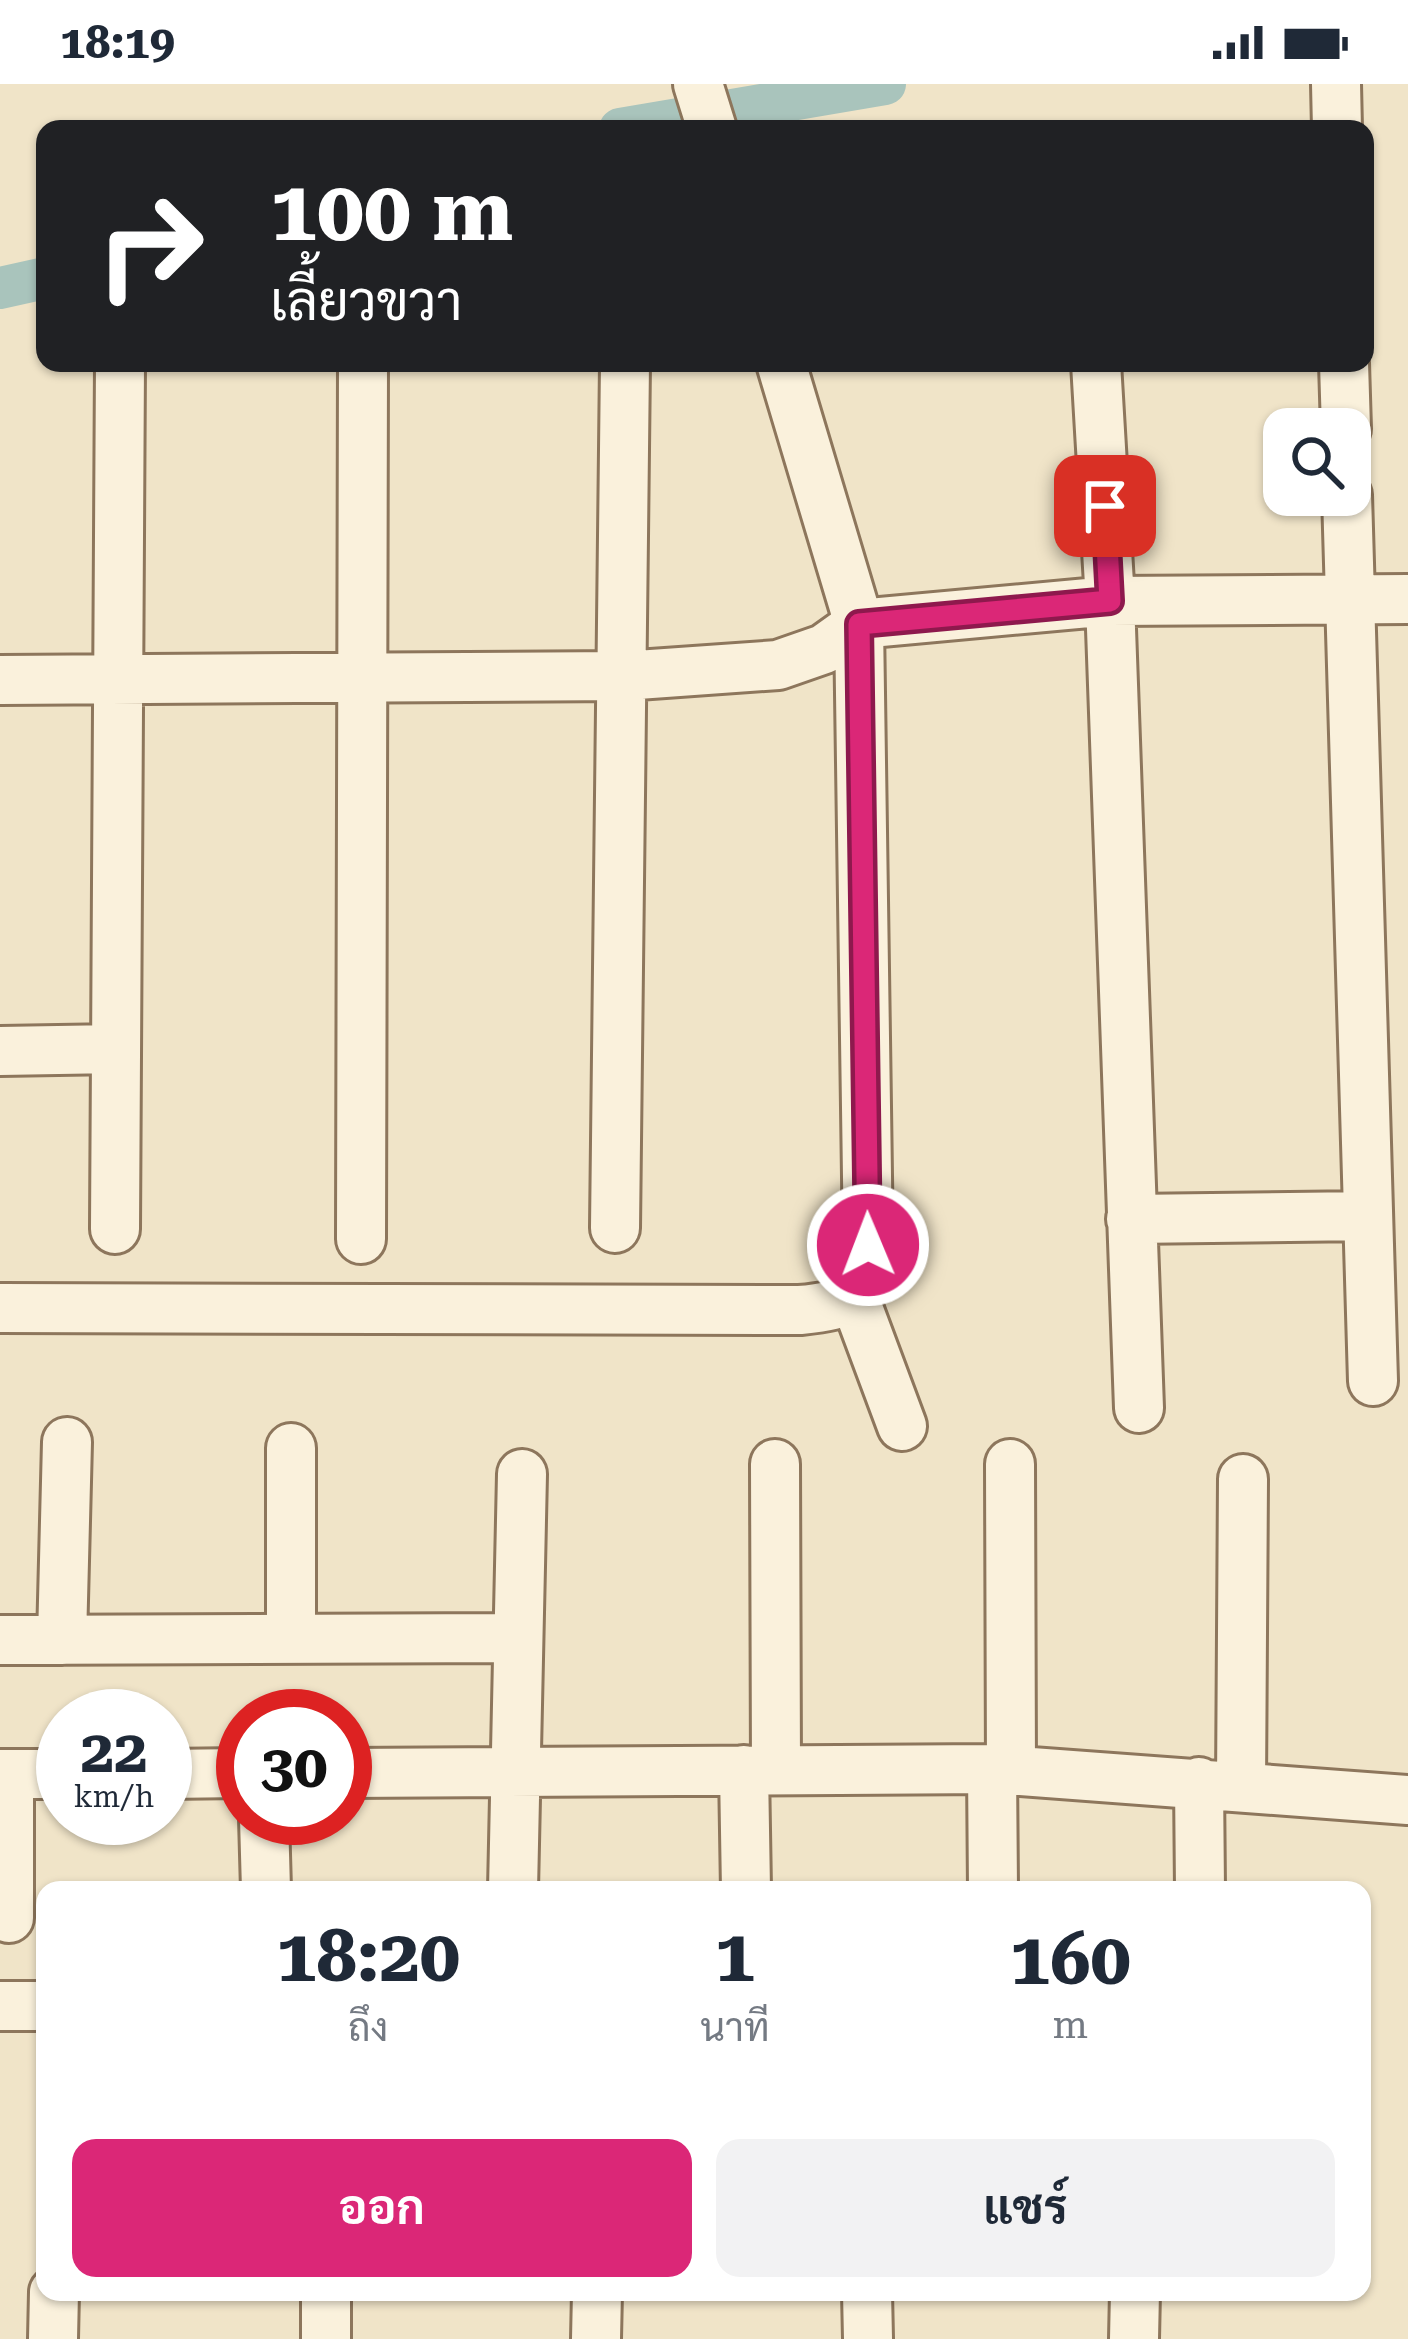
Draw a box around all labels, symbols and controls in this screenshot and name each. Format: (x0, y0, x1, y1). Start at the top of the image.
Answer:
text: 18:19 (60, 16, 175, 69)
text: 100 m (270, 162, 513, 260)
icon: right (72, 168, 228, 324)
text: เลี้ยวขวา (270, 270, 463, 333)
map controls (1263, 408, 1371, 516)
button: search (1263, 408, 1371, 516)
pin (1054, 455, 1156, 557)
icon: arrive (1072, 473, 1138, 539)
position arrow (805, 1182, 931, 1308)
speed limit sign: 30 (216, 1689, 372, 1845)
text: 22 (80, 1716, 148, 1787)
text: km/h (74, 1779, 154, 1814)
text: 18:20 (276, 1914, 460, 1999)
text: 1 (715, 1914, 755, 1999)
text: 160 (1010, 1917, 1131, 2002)
text: m (1053, 2002, 1088, 2048)
text: ถึง (348, 2005, 388, 2051)
text: นาที (700, 2005, 770, 2051)
button: ออก (72, 2139, 692, 2277)
button: แชร์ (716, 2139, 1335, 2277)

